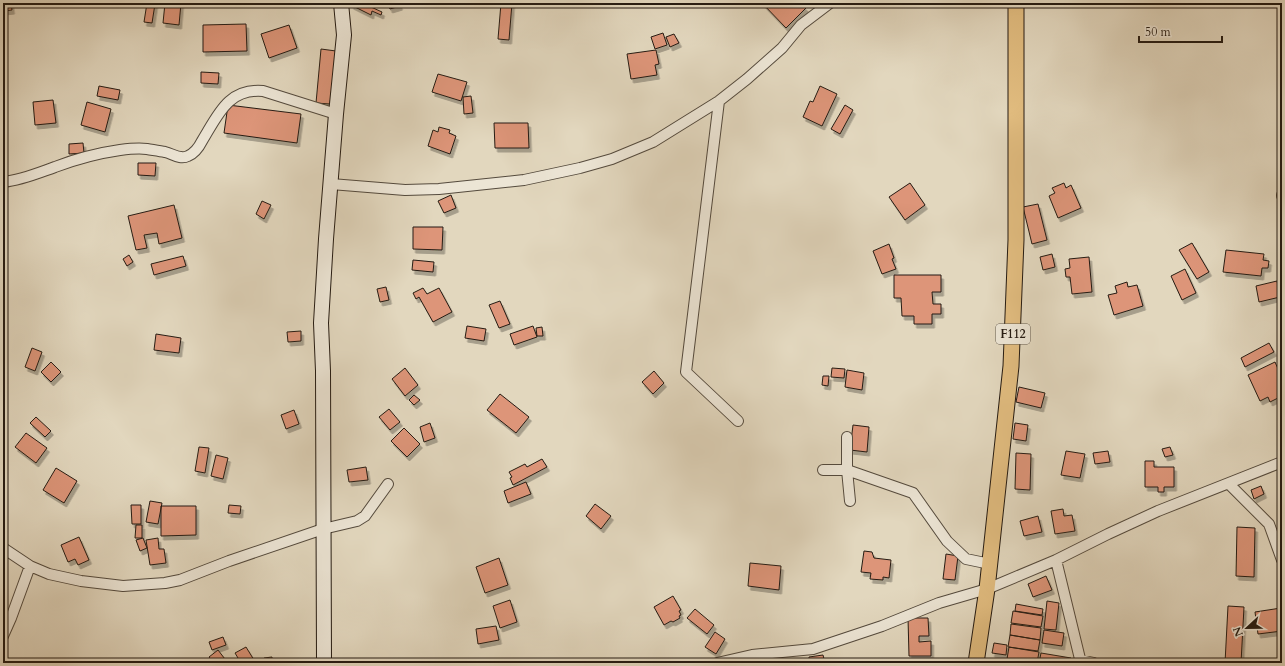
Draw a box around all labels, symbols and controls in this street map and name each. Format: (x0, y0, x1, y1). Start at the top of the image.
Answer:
scale bar (1139, 18, 1222, 44)
text: 50 m (1145, 24, 1172, 40)
road number: F112 (996, 324, 1030, 344)
north arrow (1227, 608, 1267, 648)
text: N (1229, 624, 1247, 639)

